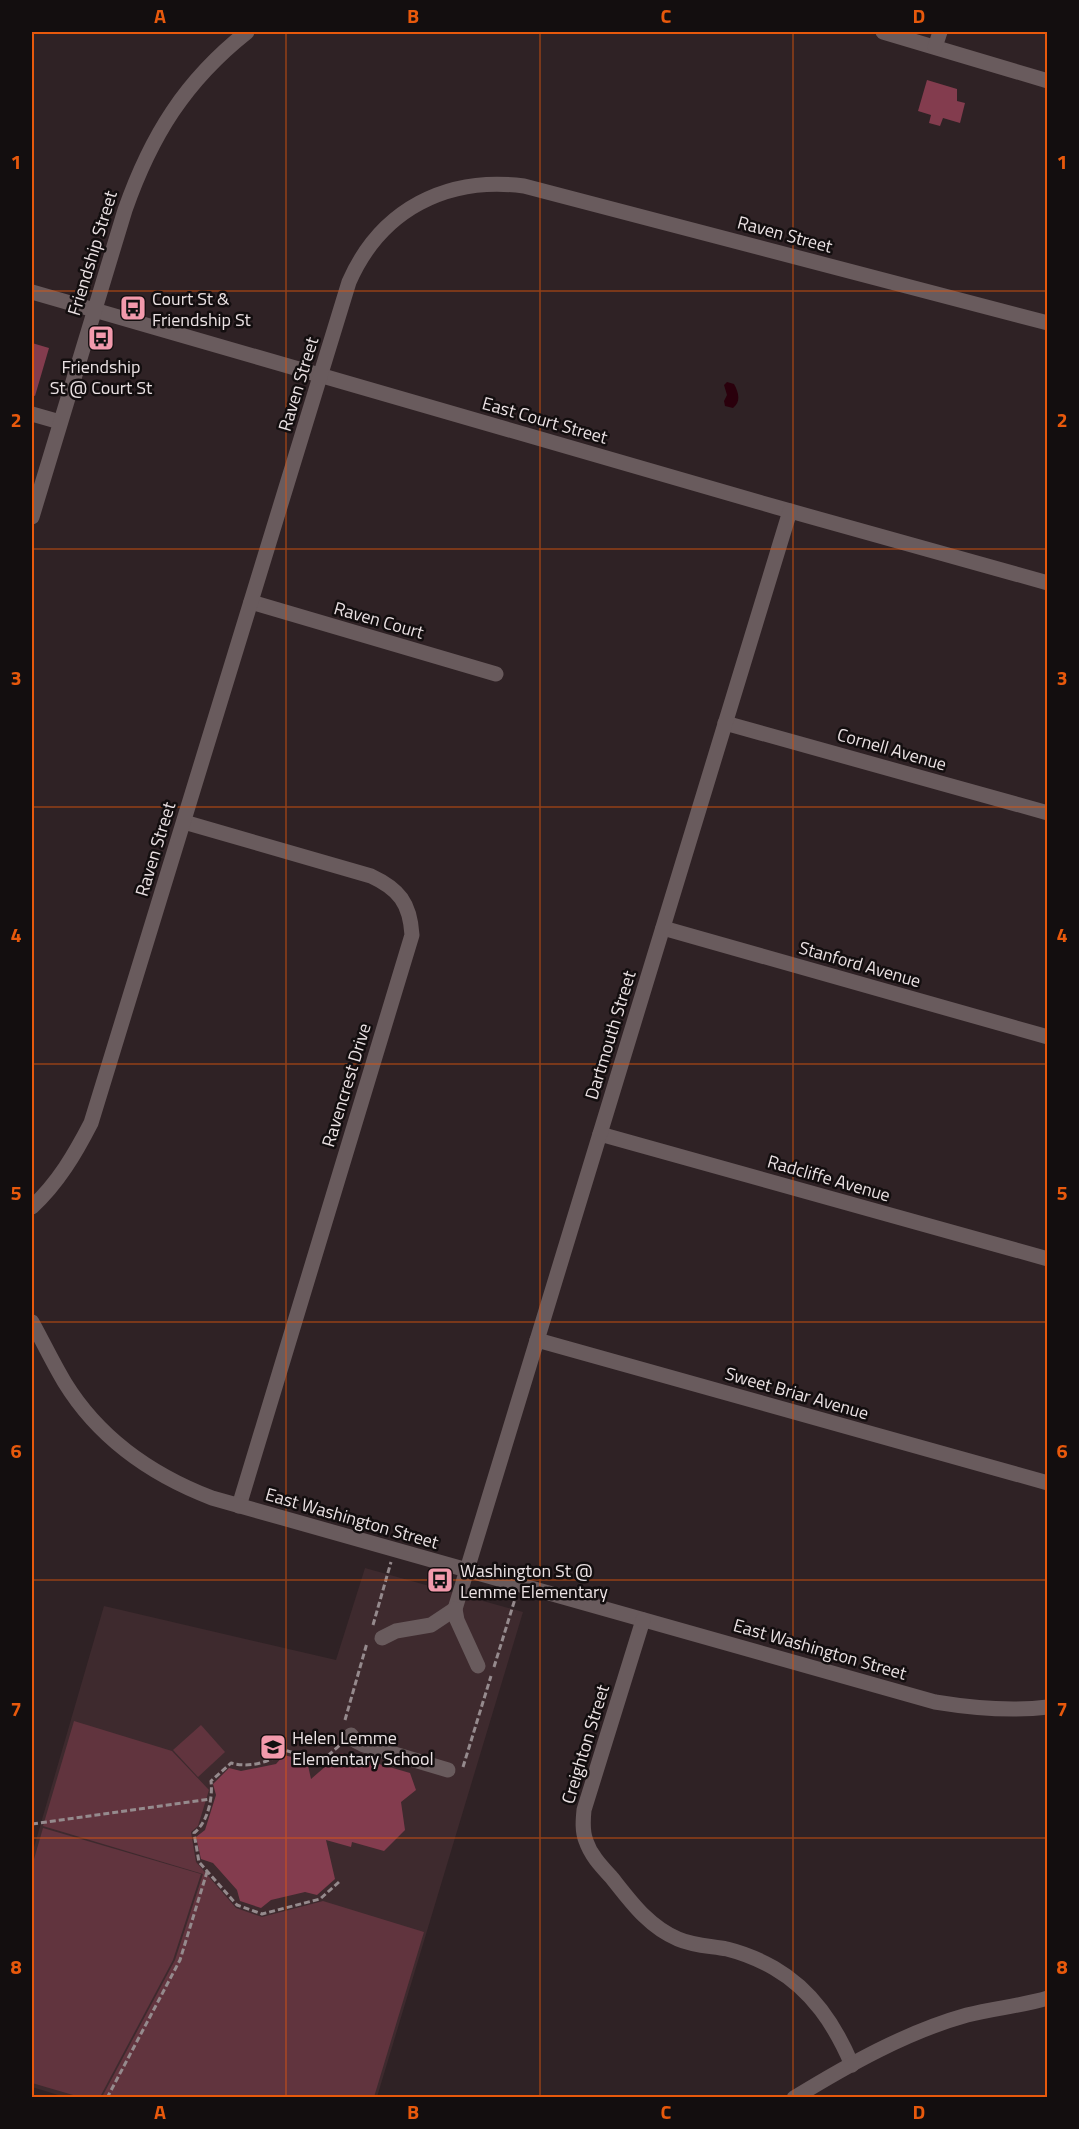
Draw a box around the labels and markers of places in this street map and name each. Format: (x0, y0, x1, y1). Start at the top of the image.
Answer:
place label: Court St & Friendship St (152, 285, 252, 333)
bus stop icon: Court St & Friendship St (118, 293, 148, 323)
bus stop icon: Friendship St @ Court St (86, 323, 116, 353)
place label: Friendship St @ Court St (50, 353, 153, 401)
place label: Washington St @ Lemme Elementary (460, 1557, 608, 1605)
bus stop icon: Washington St @ Lemme Elementary (425, 1565, 455, 1595)
place label: Helen Lemme Elementary School (292, 1724, 434, 1772)
school or university icon: Helen Lemme Elementary School (258, 1732, 288, 1762)

